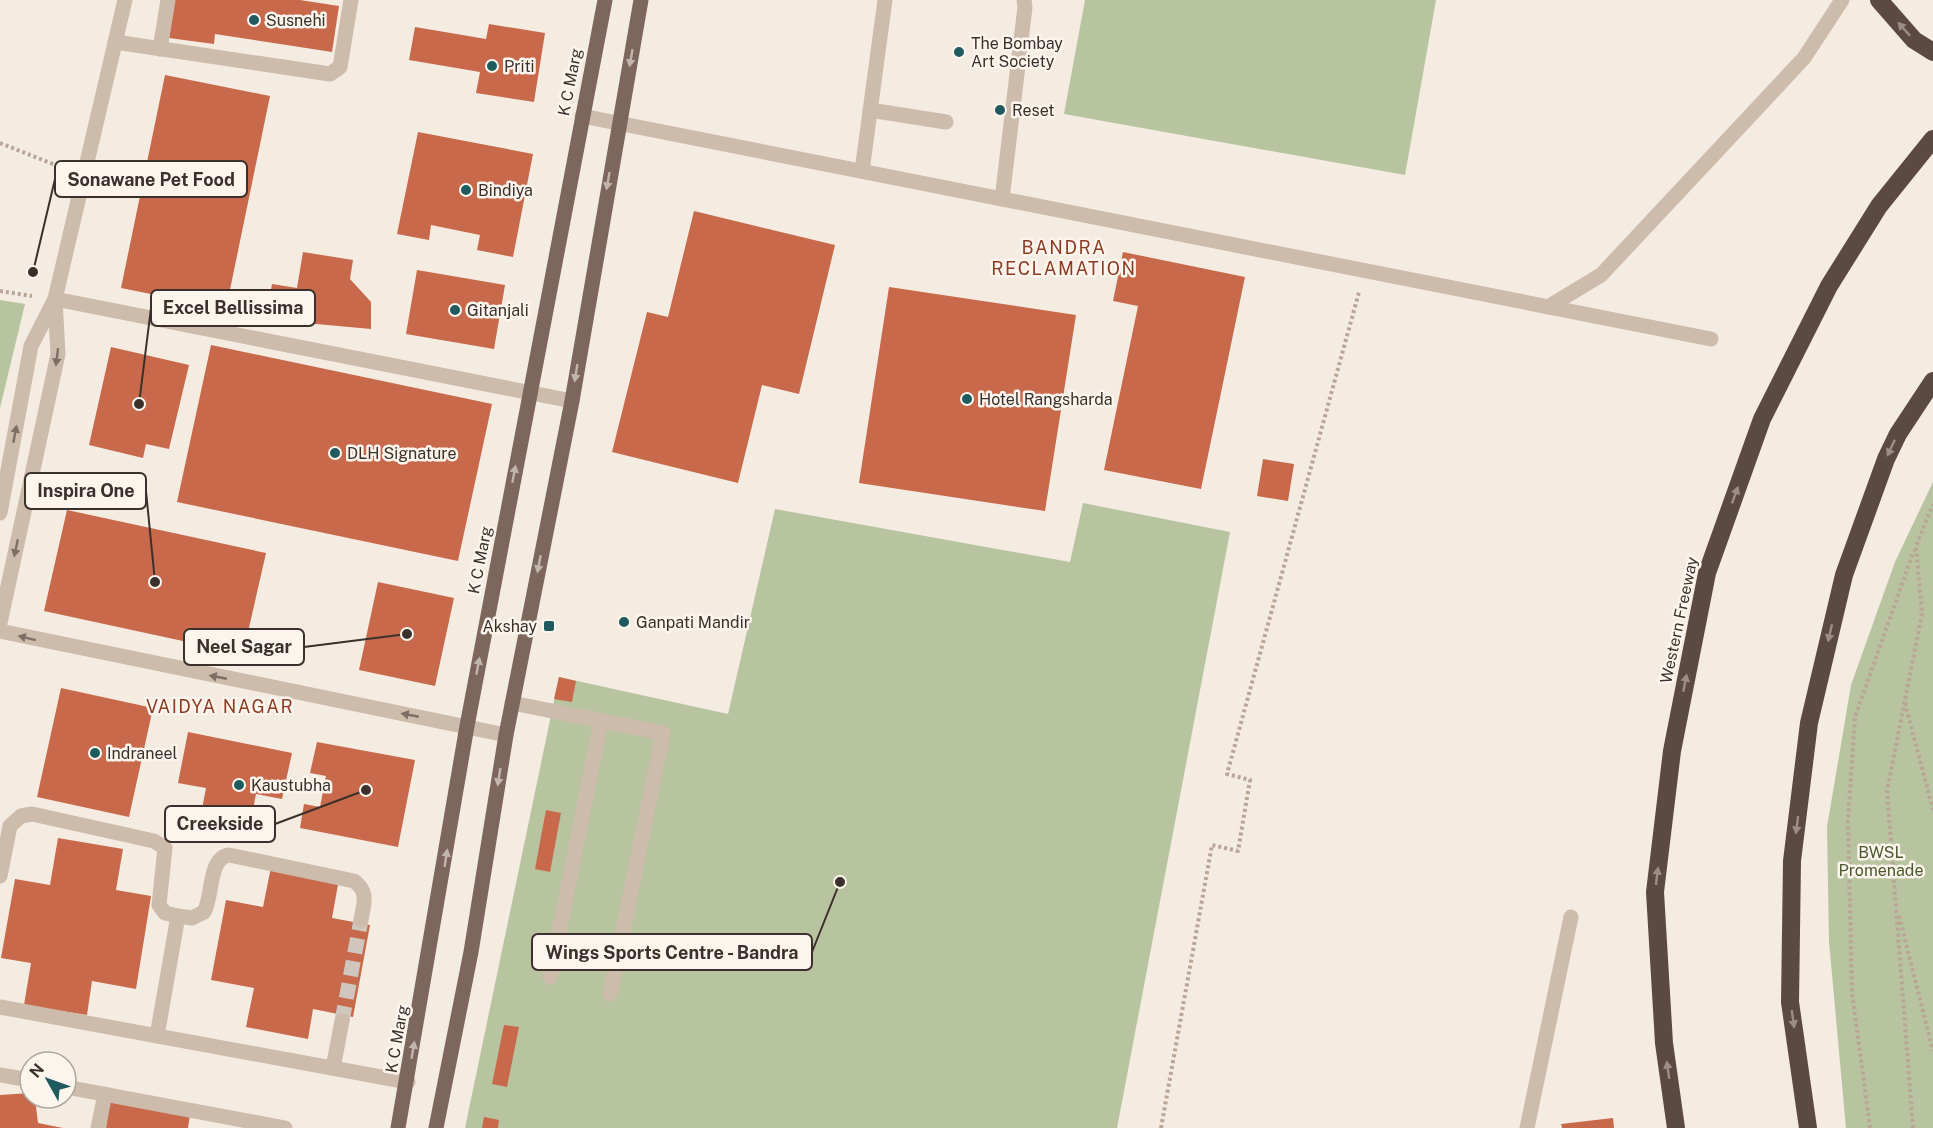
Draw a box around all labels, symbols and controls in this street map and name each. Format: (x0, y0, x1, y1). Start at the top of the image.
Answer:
place label: Susnehi (266, 11, 326, 30)
marker: Susnehi (247, 13, 261, 27)
one-way arrow (1897, 21, 1911, 36)
place label: The Bombay Art Society (971, 34, 1063, 71)
marker: The Bombay Art Society (952, 45, 966, 59)
street label: K C Marg (554, 46, 586, 117)
one-way arrow (626, 48, 635, 67)
place label: Priti (504, 57, 535, 76)
marker: Priti (485, 59, 499, 73)
place label: Reset (1012, 101, 1055, 120)
marker: Reset (993, 103, 1007, 117)
callout: Sonawane Pet Food (55, 161, 247, 197)
text: Sonawane Pet Food (67, 169, 235, 190)
one-way arrow (603, 171, 612, 190)
place label: Bindiya (478, 181, 533, 200)
marker: Bindiya (459, 183, 473, 197)
district label: BANDRA RECLAMATION (991, 237, 1137, 279)
callout: Excel Bellissima (151, 290, 315, 326)
text: Excel Bellissima (163, 297, 303, 318)
place label: Gitanjali (467, 301, 529, 320)
marker: Gitanjali (448, 303, 462, 317)
one-way arrow (52, 348, 61, 367)
one-way arrow (572, 364, 581, 383)
place label: Hotel Rangsharda (979, 390, 1113, 409)
marker: Hotel Rangsharda (960, 392, 974, 406)
one-way arrow (11, 425, 20, 444)
one-way arrow (1887, 440, 1896, 457)
place label: DLH Signature (347, 444, 457, 463)
marker: DLH Signature (328, 446, 342, 460)
one-way arrow (510, 464, 519, 483)
callout: Inspira One (25, 473, 146, 509)
text: Inspira One (37, 480, 135, 501)
one-way arrow (1730, 486, 1740, 504)
street label: K C Marg (464, 524, 496, 595)
one-way arrow (11, 539, 21, 557)
one-way arrow (534, 555, 543, 574)
street label: Western Freeway (1656, 555, 1702, 685)
place label: Ganpati Mandir (636, 613, 750, 632)
marker: Ganpati Mandir (617, 615, 631, 629)
place label: Akshay (482, 617, 537, 636)
marker: Akshay (542, 619, 556, 633)
one-way arrow (1825, 624, 1835, 642)
callout: Neel Sagar (184, 629, 304, 665)
one-way arrow (18, 632, 37, 642)
text: Neel Sagar (196, 636, 292, 657)
one-way arrow (474, 656, 483, 675)
one-way arrow (209, 672, 228, 681)
one-way arrow (1681, 673, 1690, 692)
district label: VAIDYA NAGAR (146, 696, 294, 717)
one-way arrow (400, 710, 419, 719)
place label: Indraneel (107, 744, 178, 763)
marker: Indraneel (88, 746, 102, 760)
one-way arrow (494, 767, 503, 786)
place label: Kaustubha (251, 776, 331, 795)
marker: Kaustubha (232, 778, 246, 792)
callout: Creekside (165, 806, 275, 842)
text: Creekside (177, 813, 263, 834)
one-way arrow (1792, 815, 1801, 834)
park label: BWSL Promenade (1839, 843, 1923, 880)
one-way arrow (442, 848, 451, 867)
one-way arrow (1652, 866, 1662, 885)
callout: Wings Sports Centre - Bandra (532, 934, 812, 970)
text: Wings Sports Centre - Bandra (546, 942, 798, 963)
street label: K C Marg (382, 1004, 412, 1074)
one-way arrow (1788, 1010, 1797, 1029)
one-way arrow (409, 1040, 418, 1059)
north arrow (18, 1050, 78, 1110)
text: N (26, 1060, 48, 1082)
one-way arrow (1663, 1060, 1672, 1079)

